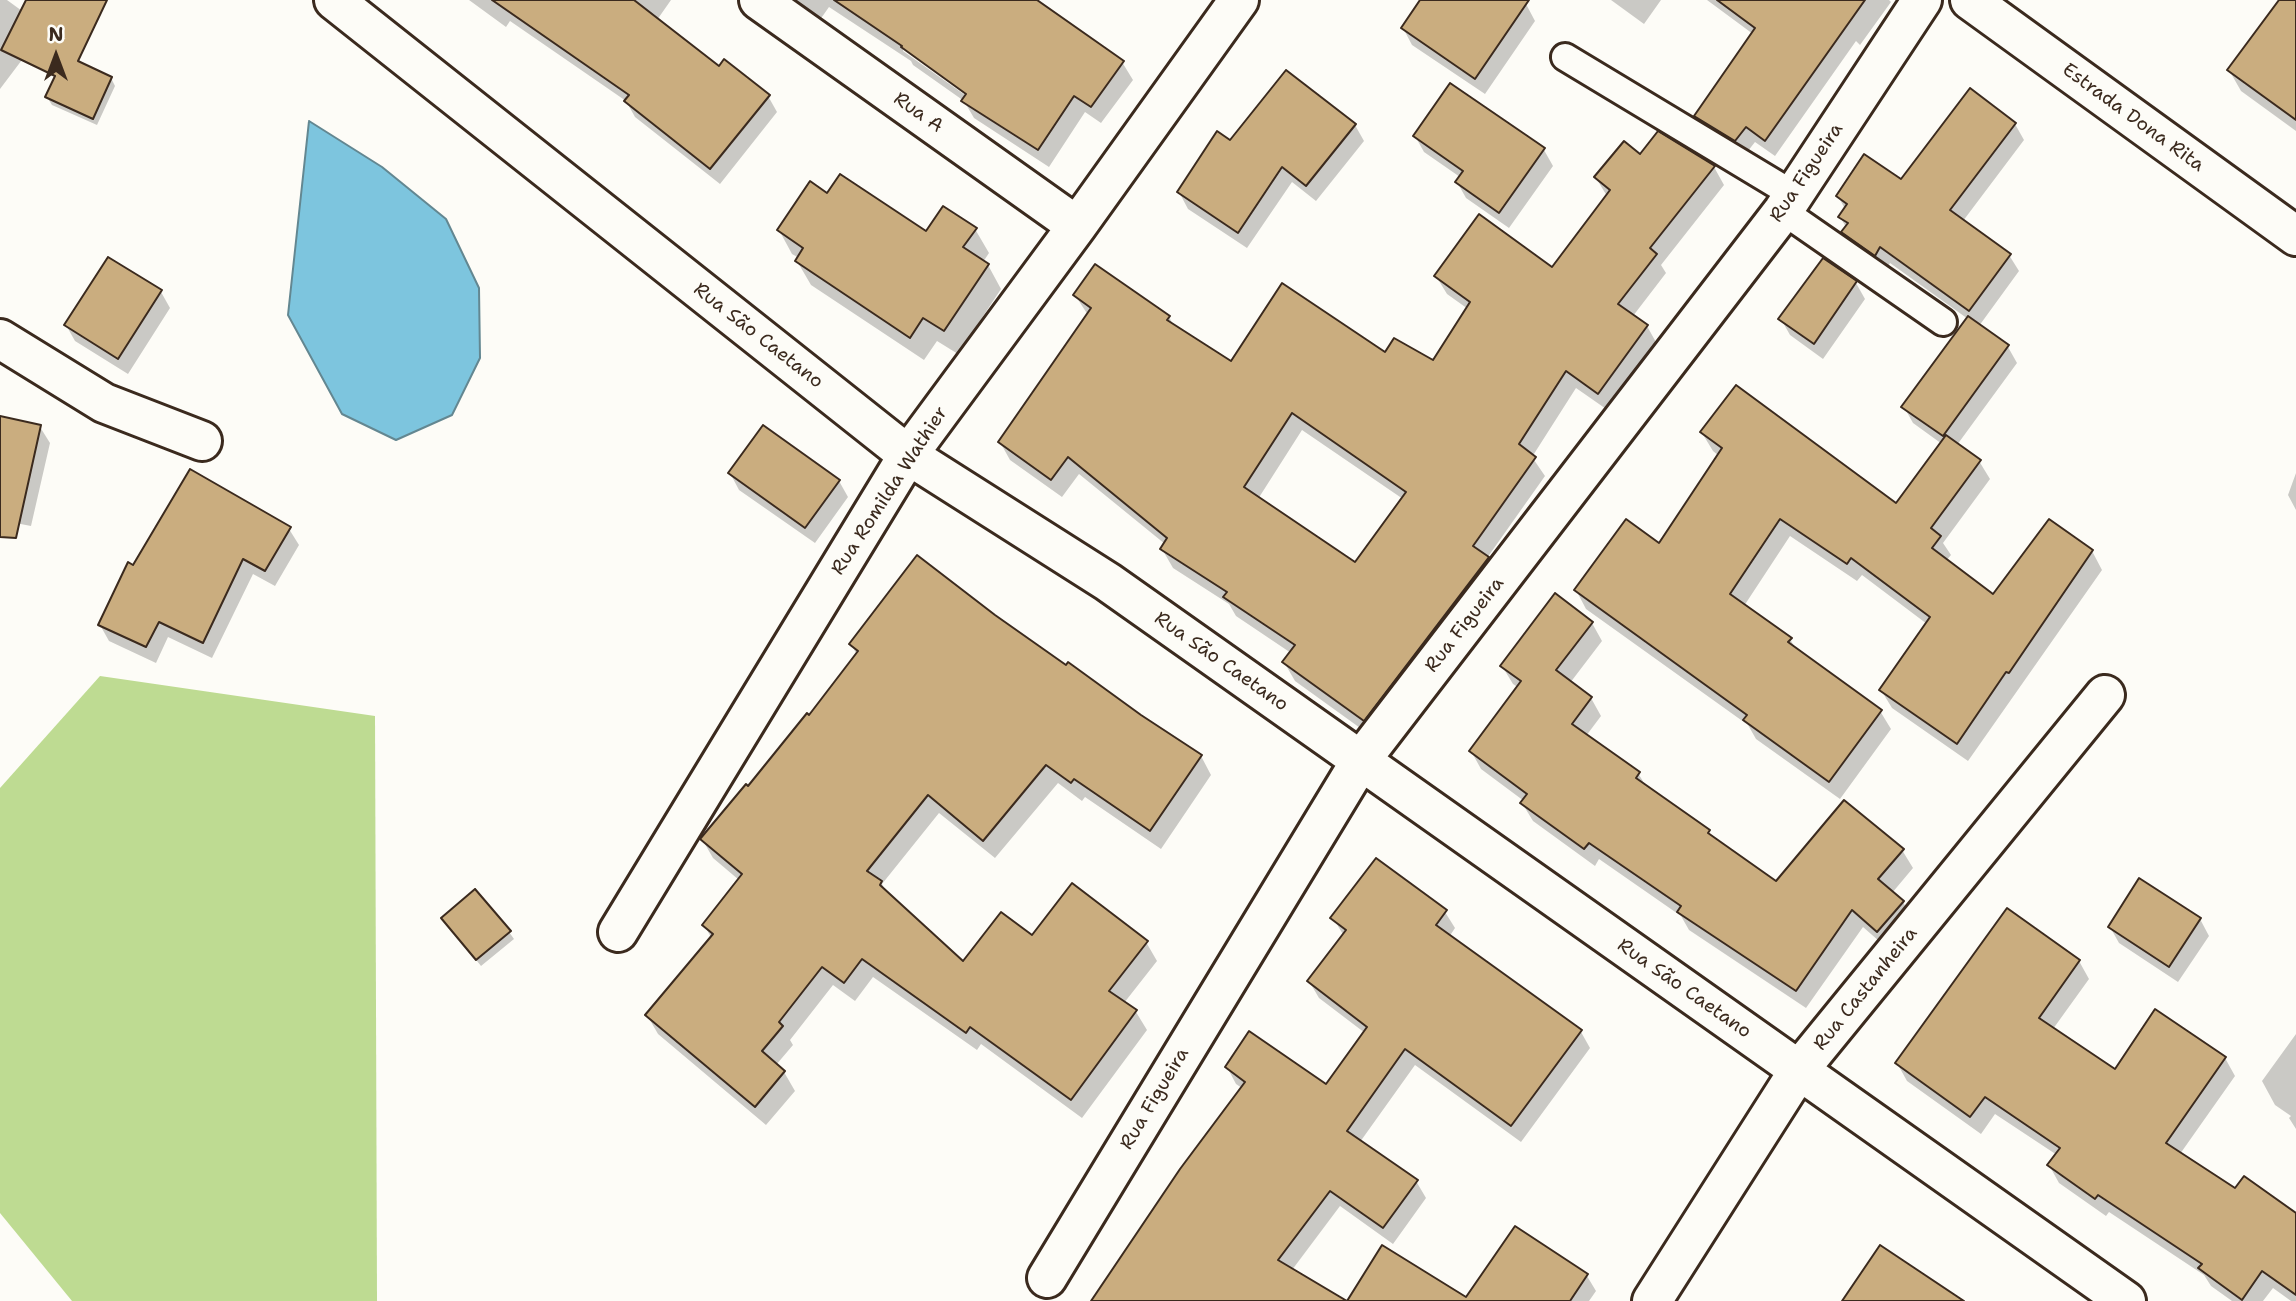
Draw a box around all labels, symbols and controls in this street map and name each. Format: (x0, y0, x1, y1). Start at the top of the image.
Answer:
north arrow (21, 21, 91, 91)
text: N (48, 22, 64, 47)
street label: Estrada Dona Rita (2058, 59, 2208, 177)
street label: Rua A (889, 88, 947, 138)
street label: Rua Figueira (1765, 119, 1849, 227)
street label: Rua São Caetano (689, 278, 827, 394)
street label: Rua Romilda Wathier (827, 403, 953, 579)
street label: Rua Figueira (1421, 573, 1509, 677)
street label: Rua São Caetano (1150, 607, 1292, 717)
street label: Rua Castanheira (1809, 923, 1923, 1055)
street label: Rua São Caetano (1613, 934, 1755, 1044)
street label: Rua Figueira (1116, 1044, 1194, 1154)

